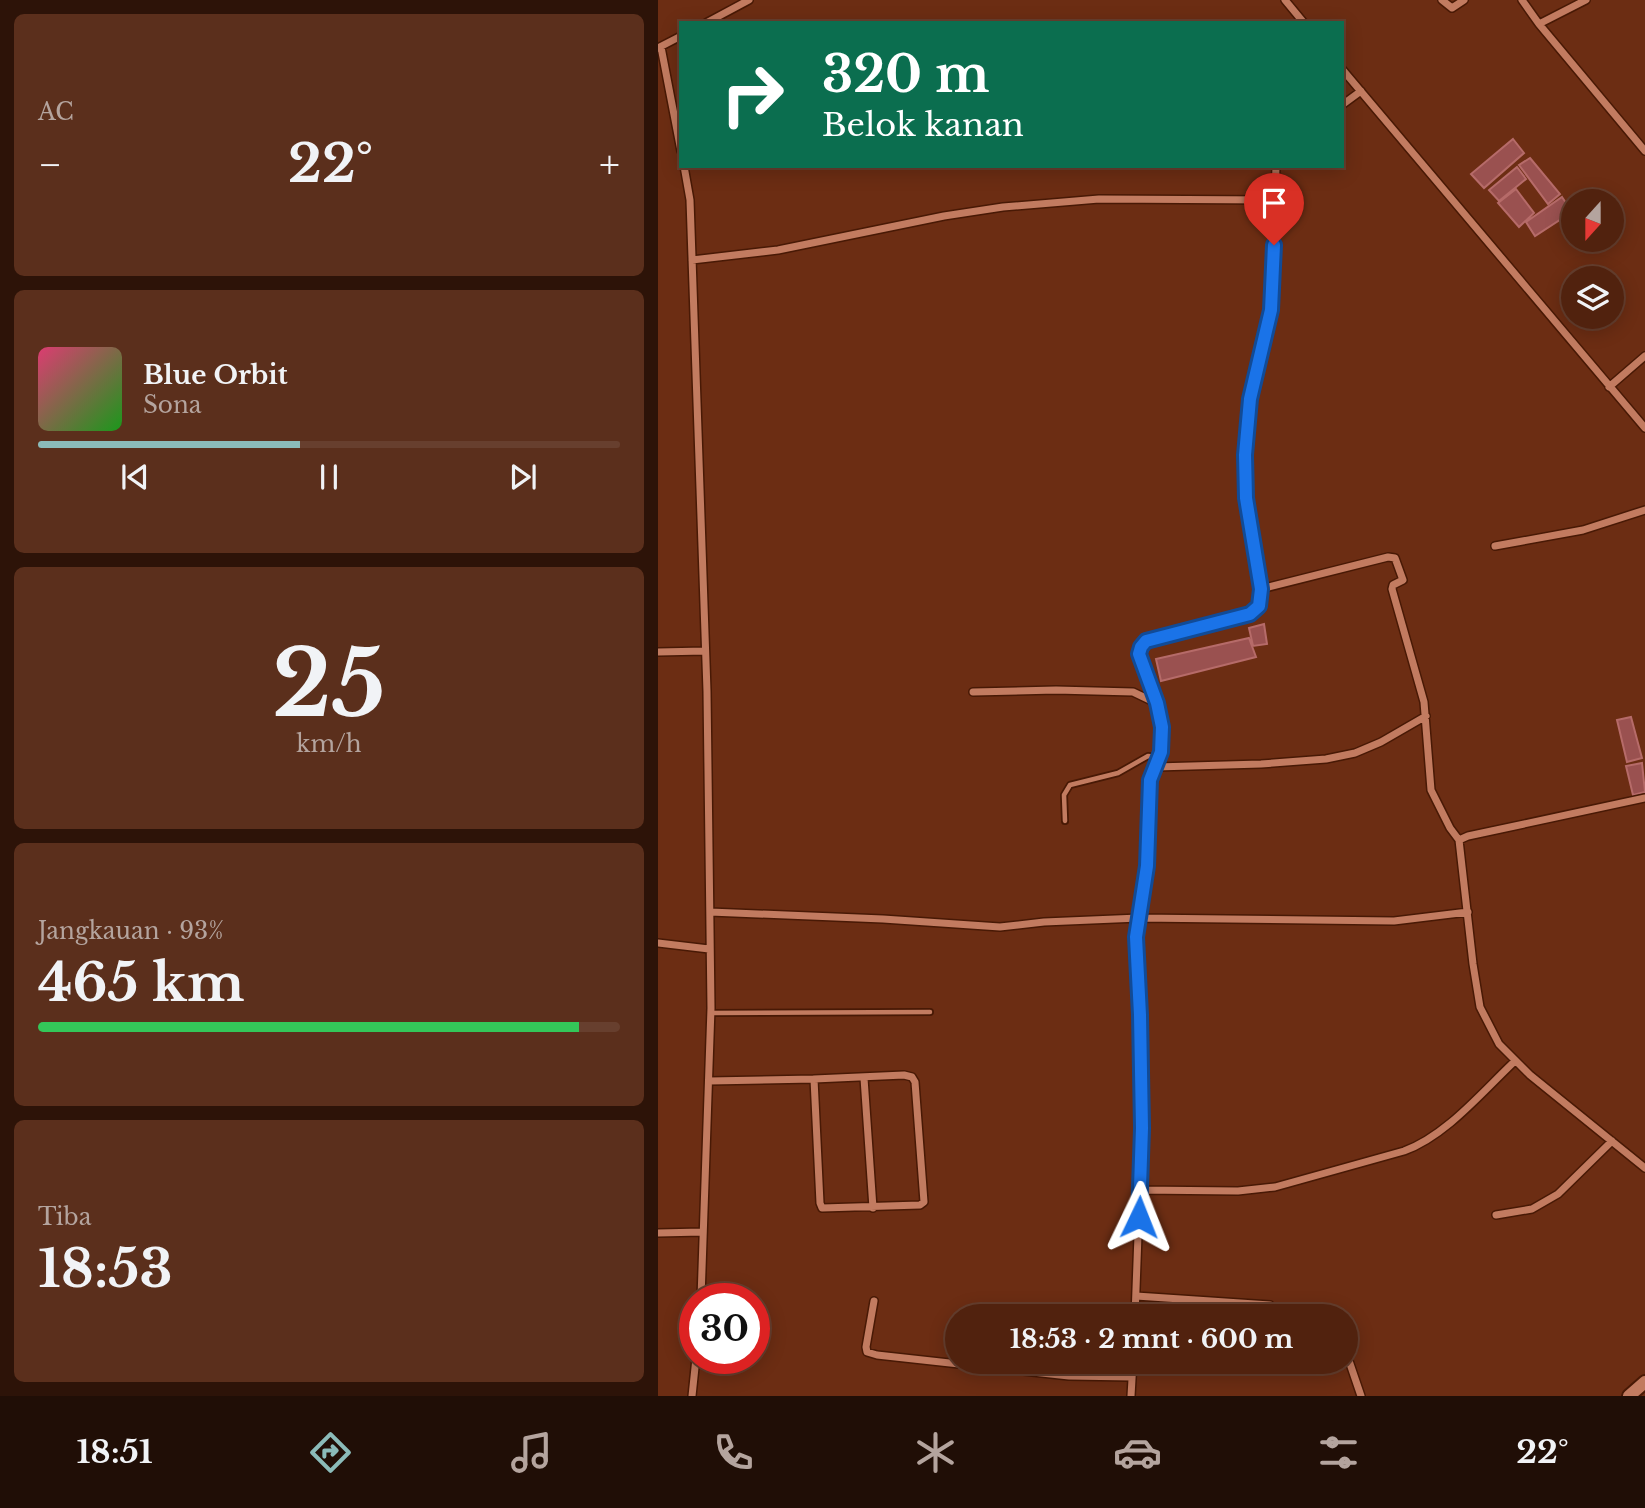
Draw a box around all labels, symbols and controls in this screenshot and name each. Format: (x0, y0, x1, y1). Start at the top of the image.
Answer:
text: 320 m (822, 44, 989, 105)
icon: right (707, 49, 798, 140)
text: AC (38, 98, 74, 126)
text: Belok kanan (822, 105, 1024, 145)
text: 22° (288, 132, 373, 196)
text: − (38, 141, 62, 188)
text: + (599, 141, 620, 188)
pin (1244, 173, 1304, 245)
icon: arrive (1255, 184, 1293, 222)
north arrow (1561, 189, 1624, 252)
map controls (1561, 189, 1624, 329)
button: layers (1561, 266, 1624, 329)
text: Blue Orbit (143, 359, 288, 391)
text: Sona (143, 391, 201, 419)
icon: previous (116, 458, 154, 496)
icon: pause (310, 458, 348, 496)
icon: next (504, 458, 542, 496)
text: 25 (272, 628, 386, 741)
text: km/h (296, 730, 362, 758)
text: Jangkauan · 93% (38, 917, 224, 945)
text: 465 km (38, 951, 244, 1015)
position arrow (1102, 1180, 1176, 1254)
text: Tiba (38, 1203, 91, 1231)
text: 18:53 (38, 1237, 173, 1301)
speed limit sign: 30 (679, 1283, 770, 1374)
text: 18:53 · 2 mnt · 600 m (1010, 1323, 1293, 1355)
icon: directions (306, 1428, 355, 1477)
icon: music (507, 1428, 556, 1477)
icon: phone (709, 1428, 758, 1477)
icon: climate (911, 1428, 960, 1477)
icon: car (1113, 1428, 1162, 1477)
icon: filters (1314, 1428, 1363, 1477)
text: 18:51 (76, 1432, 153, 1472)
text: 22° (1516, 1432, 1569, 1472)

